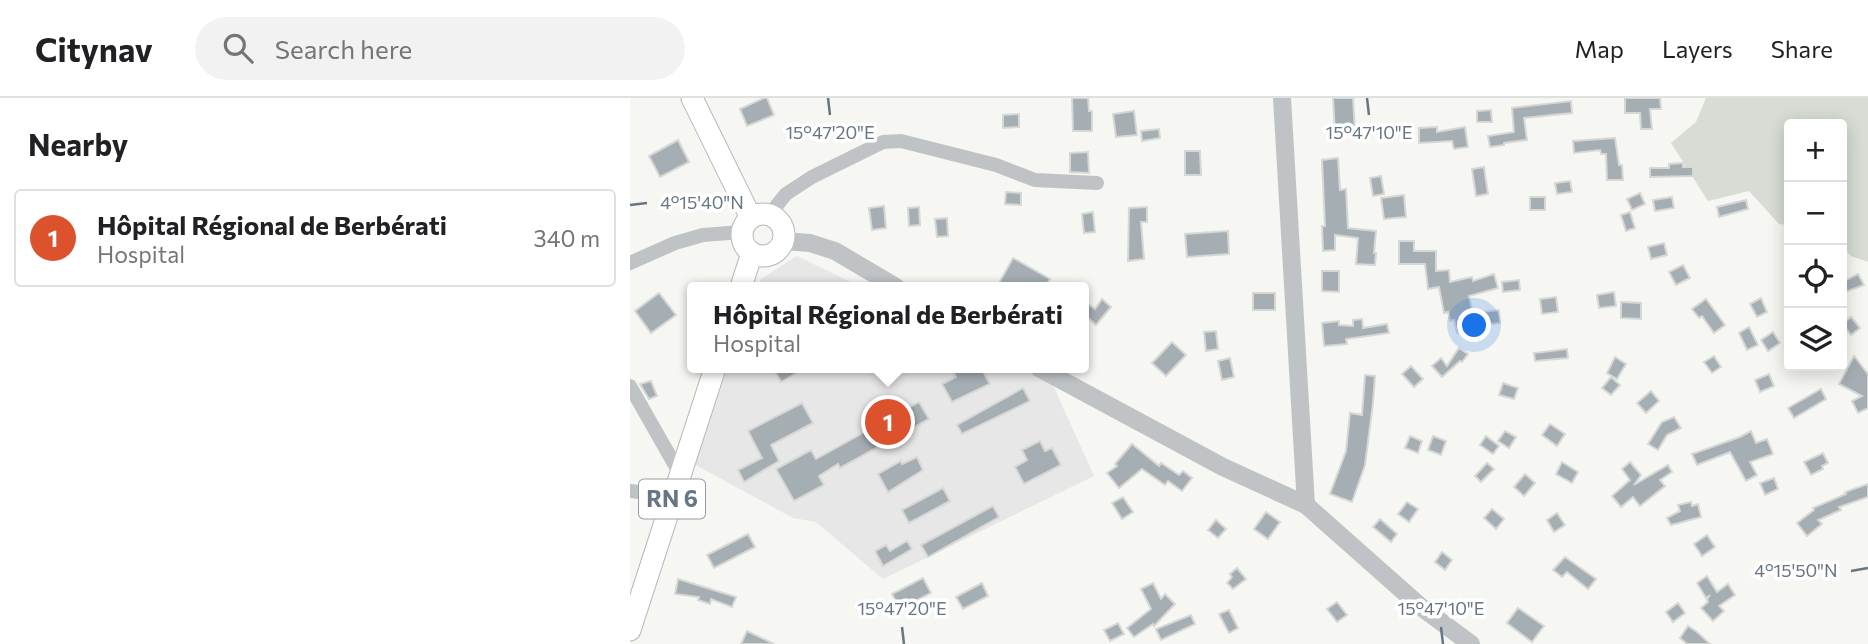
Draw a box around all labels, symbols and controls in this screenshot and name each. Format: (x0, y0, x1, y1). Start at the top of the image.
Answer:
search box (195, 17, 685, 80)
text: Citynav (35, 28, 153, 69)
icon: search (219, 29, 257, 67)
text: Search here (275, 33, 412, 64)
text: Map (1575, 34, 1624, 63)
text: Layers (1662, 34, 1733, 63)
text: Share (1771, 34, 1833, 63)
map controls (1784, 119, 1847, 371)
button: + (1784, 119, 1847, 182)
text: 15°47'20"E (785, 121, 875, 143)
text: 15°47'10"E (1326, 121, 1412, 143)
text: Nearby (28, 125, 128, 162)
button: − (1784, 182, 1847, 245)
text: 4°15'40"N (660, 191, 744, 213)
text: Hôpital Régional de Berbérati (97, 209, 447, 240)
text: 1 (48, 224, 58, 252)
text: 340 m (534, 224, 600, 252)
text: Hospital (97, 240, 185, 268)
button: locate (1784, 245, 1847, 308)
popup (687, 282, 1089, 373)
text: Hôpital Régional de Berbérati (713, 298, 1063, 329)
your location (1457, 308, 1491, 342)
button: layers (1784, 308, 1847, 371)
text: Hospital (713, 329, 801, 357)
pin: 1 (865, 396, 911, 448)
road number: RN 6 (639, 480, 705, 518)
text: 4°15'50"N (1754, 559, 1838, 581)
text: 15°47'20"E (857, 597, 947, 619)
text: 15°47'10"E (1398, 597, 1484, 619)

